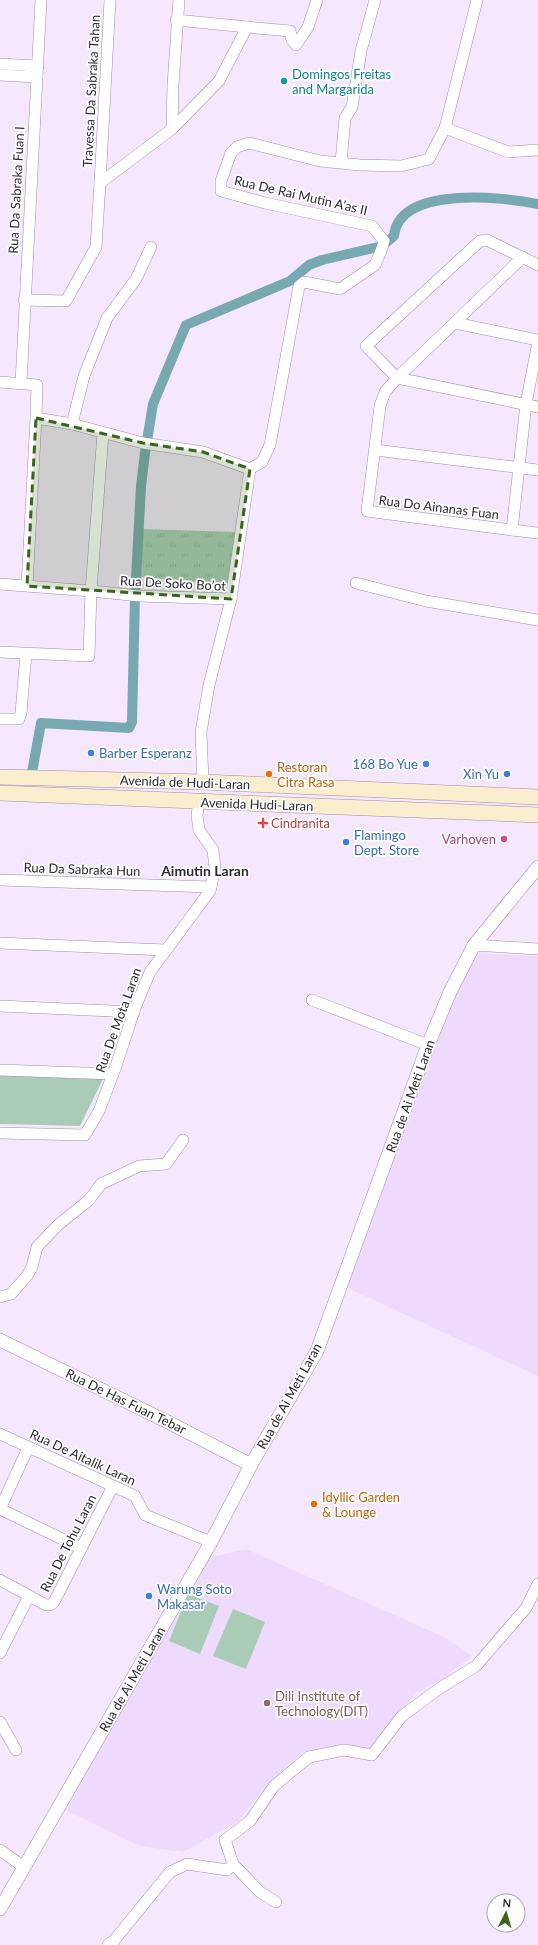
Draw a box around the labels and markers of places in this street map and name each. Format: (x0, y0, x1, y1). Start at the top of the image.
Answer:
place label: Domingos Freitas and Margarida (292, 66, 392, 97)
marker: Domingos Freitas and Margarida (279, 76, 289, 86)
place label: Barber Esperanz (99, 745, 192, 761)
marker: Barber Esperanz (86, 748, 96, 758)
place label: 168 Bo Yue (352, 756, 418, 772)
place label: Restoran Citra Rasa (277, 759, 334, 790)
marker: 168 Bo Yue (421, 759, 431, 769)
place label: Xin Yu (463, 766, 499, 782)
marker: Restoran Citra Rasa (264, 769, 274, 779)
marker: Xin Yu (502, 769, 512, 779)
place label: Cindranita (271, 815, 330, 831)
marker: Cindranita (258, 818, 268, 828)
place label: Flamingo Dept. Store (354, 827, 419, 858)
place label: Varhoven (442, 831, 496, 847)
marker: Varhoven (499, 834, 509, 844)
marker: Flamingo Dept. Store (341, 837, 351, 847)
place label: Idyllic Garden & Lounge (322, 1489, 400, 1520)
marker: Idyllic Garden & Lounge (309, 1499, 319, 1509)
place label: Warung Soto Makasar (157, 1581, 232, 1612)
marker: Warung Soto Makasar (144, 1591, 154, 1601)
place label: Dili Institute of Technology(DIT) (275, 1688, 368, 1719)
marker: Dili Institute of Technology(DIT) (262, 1698, 272, 1708)

